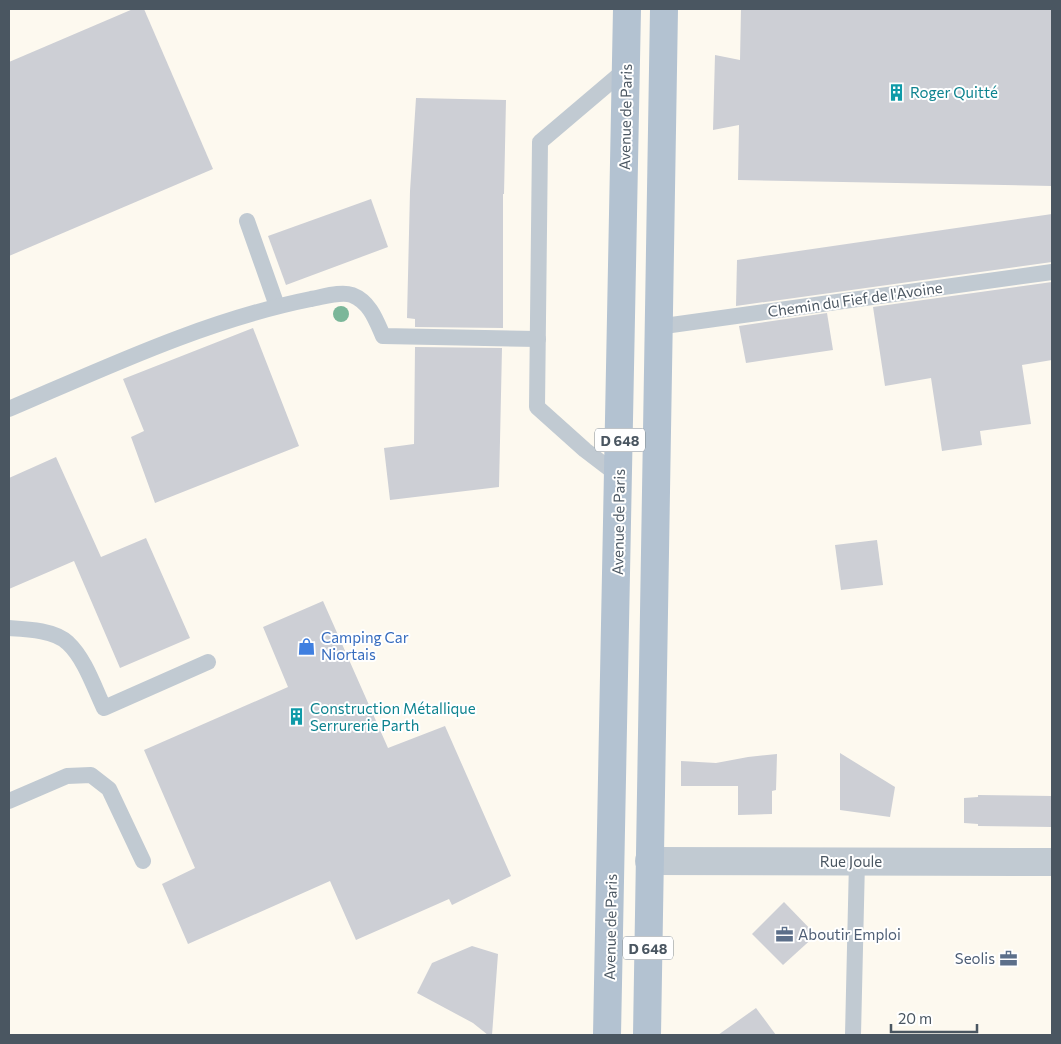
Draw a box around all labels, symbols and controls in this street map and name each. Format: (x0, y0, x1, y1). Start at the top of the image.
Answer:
street label: Avenue de Paris (615, 64, 635, 170)
building icon: Roger Quitté (886, 82, 906, 102)
place label: Roger Quitté (910, 83, 998, 101)
street label: Chemin du Fief de l'Avoine (767, 278, 944, 320)
road number: D 648 (595, 428, 645, 452)
street label: Avenue de Paris (608, 469, 628, 575)
place label: Camping Car Niortais (321, 628, 409, 663)
shop icon: Camping Car Niortais (297, 636, 317, 656)
place label: Construction Métallique Serrurerie Parth (310, 699, 476, 734)
building icon: Construction Métallique Serrurerie Parth (286, 707, 306, 727)
street label: Rue Joule (820, 852, 882, 870)
street label: Avenue de Paris (600, 874, 620, 980)
office icon: Aboutir Emploi (774, 924, 794, 944)
place label: Aboutir Emploi (798, 925, 901, 943)
road number: D 648 (623, 936, 673, 960)
office icon: Seolis (999, 948, 1019, 968)
place label: Seolis (955, 949, 995, 967)
scale bar (891, 1002, 977, 1034)
text: 20 m (898, 1009, 932, 1027)

